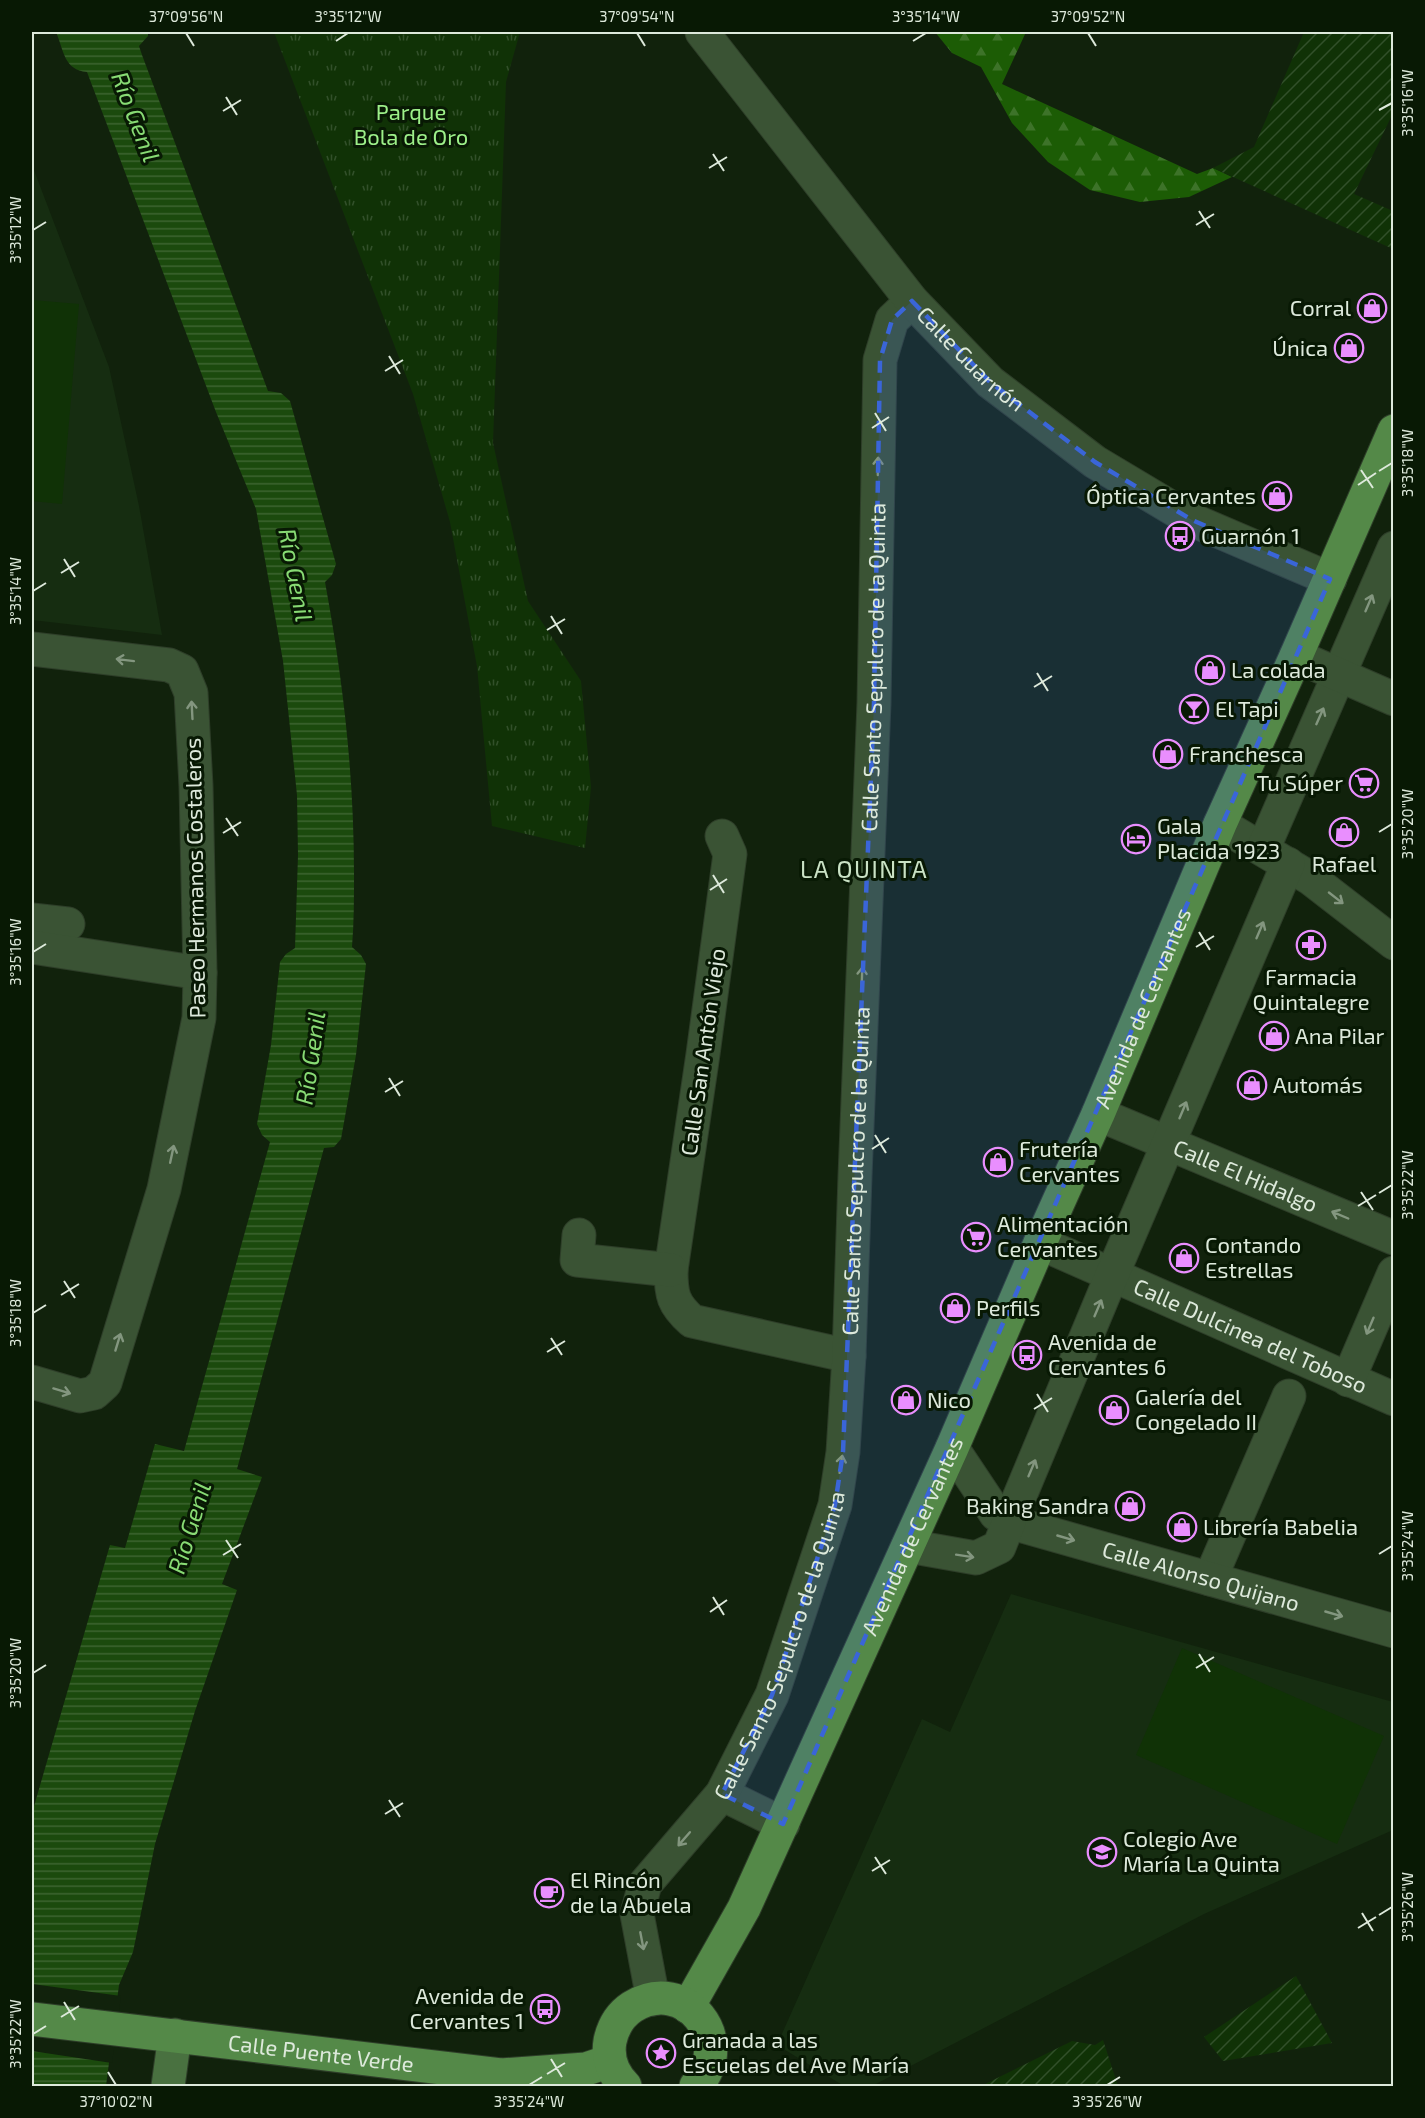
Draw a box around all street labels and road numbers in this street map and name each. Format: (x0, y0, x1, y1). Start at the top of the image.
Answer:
street label: Calle Guarnón (912, 301, 1030, 416)
street label: Calle Santo Sepulcro de la Quinta (855, 503, 890, 832)
street label: Paseo Hermanos Costaleros (179, 737, 209, 1019)
street label: Avenida de Cervantes (1088, 904, 1195, 1112)
street label: Calle San Antón Viejo (675, 946, 730, 1157)
street label: Calle Santo Sepulcro de la Quinta (836, 1006, 874, 1336)
street label: Calle El Hidalgo (1170, 1133, 1322, 1217)
street label: Calle Dulcinea del Toboso (1130, 1272, 1372, 1398)
street label: Avenida de Cervantes (855, 1433, 967, 1639)
street label: Calle Santo Sepulcro de la Quinta (707, 1490, 849, 1803)
street label: Calle Alonso Quijano (1100, 1535, 1303, 1616)
street label: Calle Puente Verde (227, 2029, 415, 2076)

